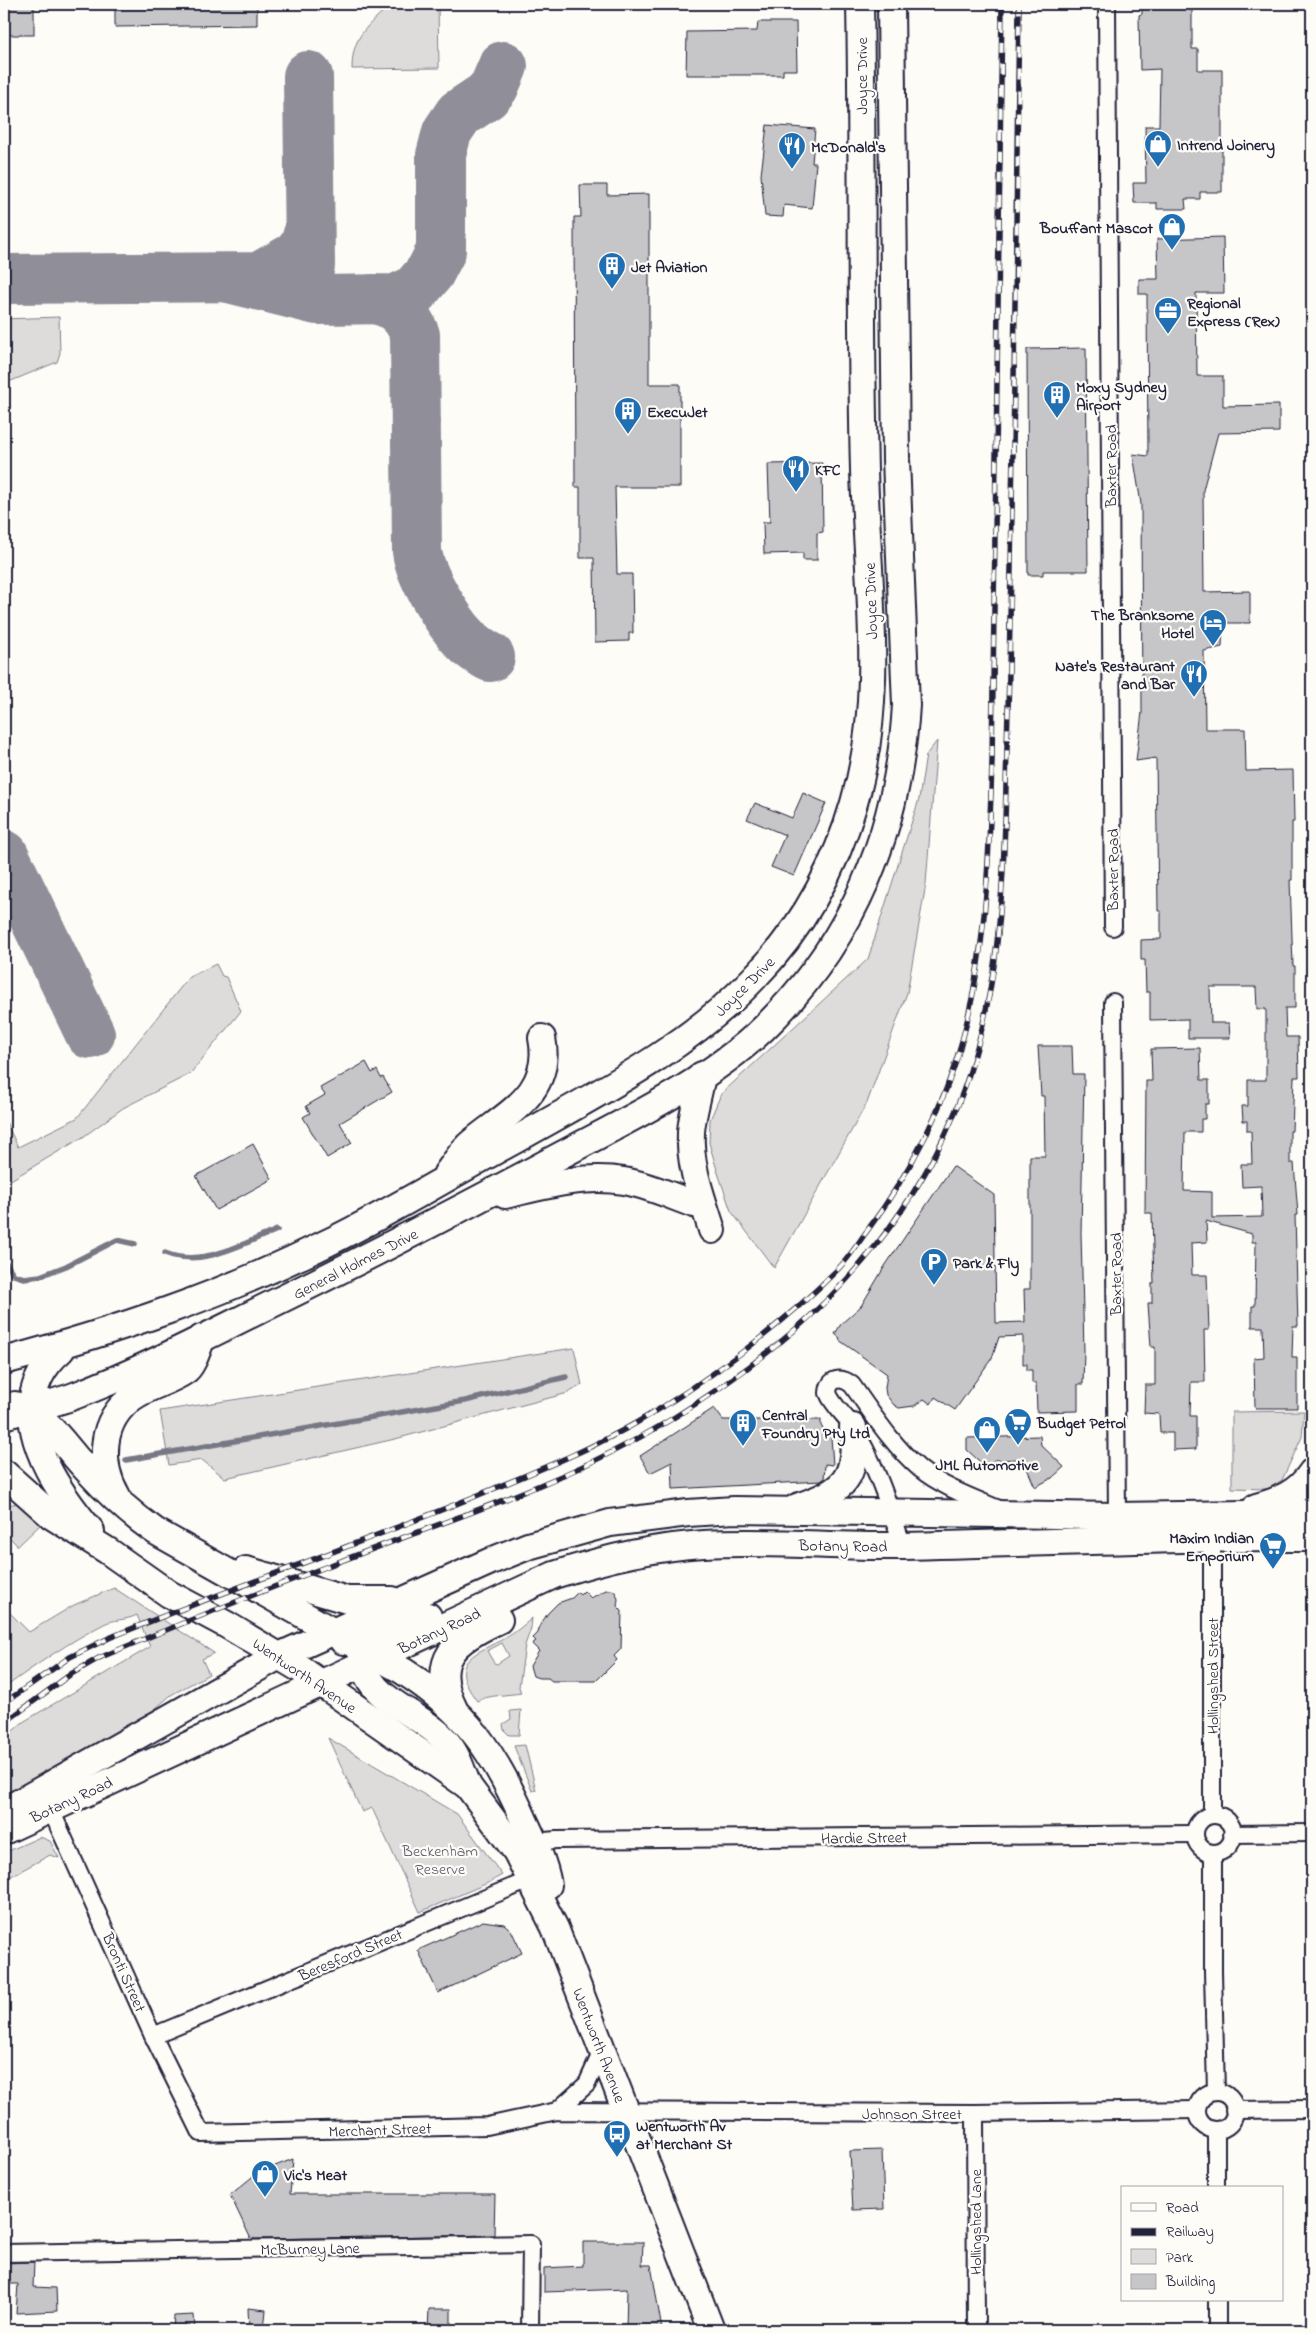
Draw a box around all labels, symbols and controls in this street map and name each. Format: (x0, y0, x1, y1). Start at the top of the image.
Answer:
street label: Joyce Drive (851, 37, 875, 115)
shop icon: Intrend Joinery (1143, 129, 1173, 168)
restaurant icon: McDonald's (777, 131, 807, 170)
place label: Intrend Joinery (1177, 134, 1275, 159)
place label: McDonald's (811, 136, 886, 160)
shop icon: Bouffant Mascot (1157, 212, 1187, 251)
place label: Bouffant Mascot (1039, 217, 1154, 241)
building icon: Jet Aviation (597, 251, 627, 290)
place label: Jet Aviation (631, 256, 707, 280)
place label: Regional Express (Rex) (1186, 292, 1280, 334)
office icon: Regional Express (Rex) (1153, 296, 1183, 335)
place label: Moxy Sydney Airport (1076, 376, 1167, 418)
building icon: Moxy Sydney Airport (1042, 380, 1072, 419)
building icon: ExecuJet (613, 396, 643, 435)
place label: ExecuJet (647, 401, 708, 425)
street label: Baxter Road (1100, 425, 1124, 508)
restaurant icon: KFC (781, 454, 811, 493)
place label: KFC (815, 459, 841, 483)
street label: Joyce Drive (859, 561, 885, 640)
place label: The Branksome Hotel (1091, 604, 1195, 646)
hotel icon: The Branksome Hotel (1198, 608, 1228, 647)
place label: Nate's Restaurant and Bar (1055, 655, 1176, 697)
restaurant icon: Nate's Restaurant and Bar (1179, 659, 1209, 698)
street label: Baxter Road (1102, 829, 1126, 912)
street label: Joyce Drive (710, 951, 782, 1023)
street label: General Holmes Drive (289, 1223, 423, 1307)
street label: Baxter Road (1105, 1233, 1129, 1316)
parking icon: Park & Fly (919, 1247, 949, 1286)
place label: Park & Fly (953, 1252, 1019, 1277)
place label: Central Foundry Pty Ltd (761, 1404, 870, 1447)
supermarket icon: Budget Petrol (1003, 1407, 1033, 1446)
building icon: Central Foundry Pty Ltd (728, 1408, 758, 1447)
place label: Budget Petrol (1036, 1412, 1126, 1437)
shop icon: JML Automotive (972, 1415, 1002, 1454)
place label: JML Automotive (936, 1454, 1039, 1478)
place label: Maxim Indian Emporium (1169, 1527, 1255, 1569)
supermarket icon: Maxim Indian Emporium (1258, 1531, 1288, 1570)
street label: Botany Road (797, 1534, 888, 1560)
street label: Botany Road (394, 1602, 485, 1662)
street label: Hollingshed Street (1202, 1617, 1226, 1734)
street label: Wentworth Avenue (247, 1633, 362, 1721)
street label: Botany Road (26, 1771, 117, 1831)
street label: Hardie Street (821, 1826, 908, 1852)
park label: Beckenham Reserve (401, 1840, 478, 1882)
street label: Beresford Street (294, 1923, 407, 1989)
street label: Bronti Street (95, 1928, 152, 2017)
street label: Wentworth Avenue (565, 1985, 631, 2107)
street label: Johnson Street (862, 2103, 963, 2127)
place label: Wentworth Av at Merchant St (636, 2115, 733, 2157)
street label: Merchant Street (328, 2117, 432, 2145)
bus stop icon: Wentworth Av at Merchant St (602, 2119, 632, 2158)
shop icon: Vic's Meat (250, 2159, 280, 2198)
place label: Vic's Meat (283, 2164, 348, 2188)
street label: Hollingshed Lane (965, 2168, 989, 2275)
legend (1121, 2186, 1284, 2302)
text: Road (1166, 2197, 1199, 2219)
text: Railway (1166, 2221, 1214, 2244)
street label: McBurney Lane (260, 2237, 361, 2263)
text: Park (1166, 2247, 1194, 2269)
text: Building (1165, 2271, 1215, 2294)

